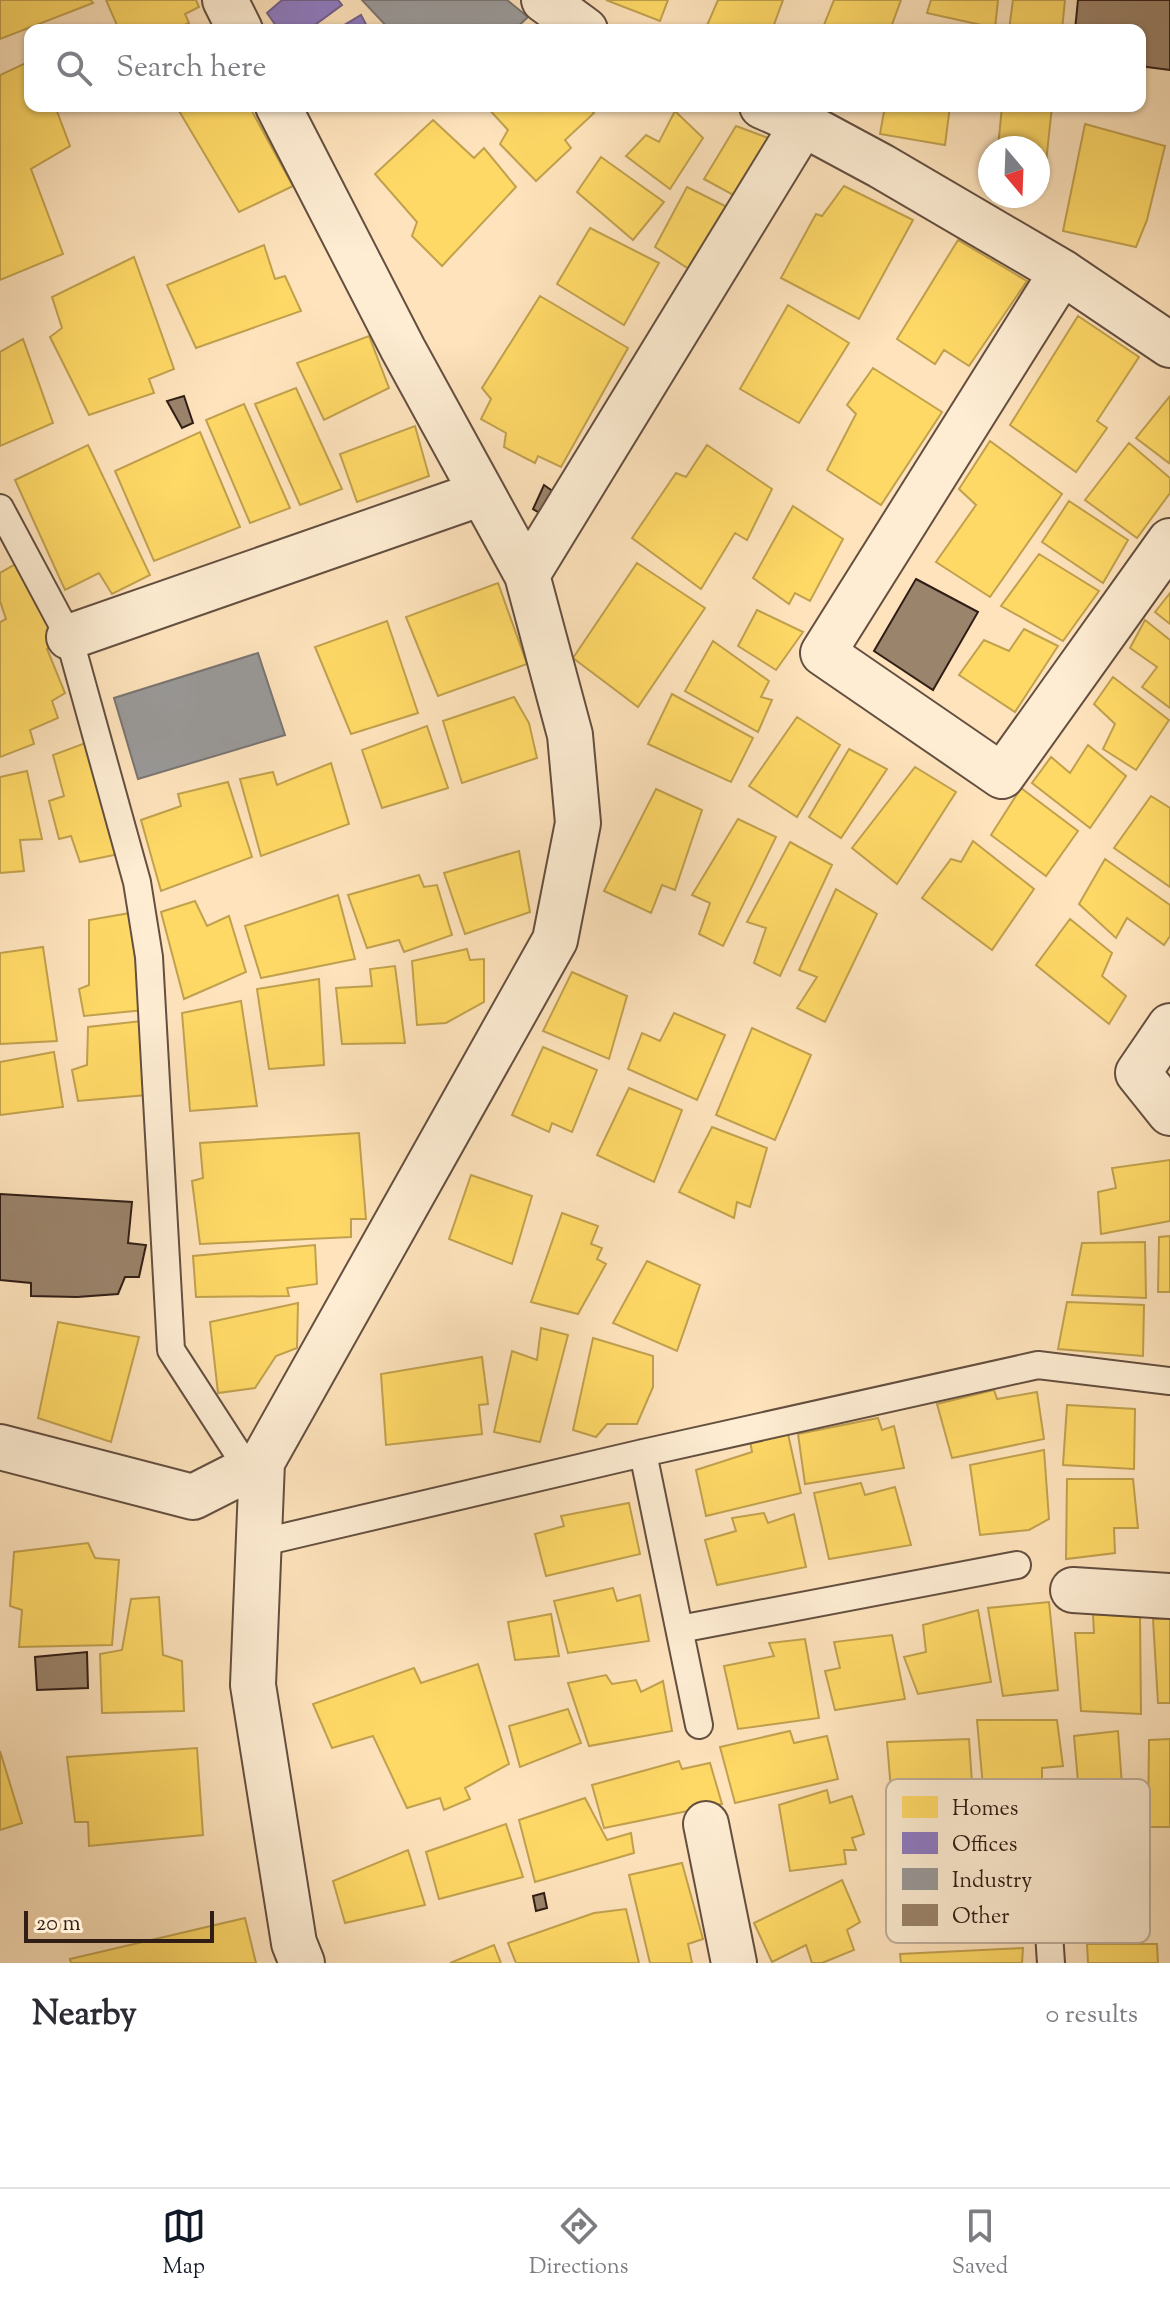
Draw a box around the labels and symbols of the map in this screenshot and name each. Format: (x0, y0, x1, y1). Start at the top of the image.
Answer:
north arrow (978, 136, 1050, 208)
legend (886, 1779, 1150, 1943)
text: Homes (952, 1794, 1018, 1826)
text: Offices (952, 1830, 1017, 1862)
text: Industry (952, 1866, 1032, 1898)
text: Other (952, 1902, 1010, 1934)
scale bar (24, 1907, 214, 1943)

